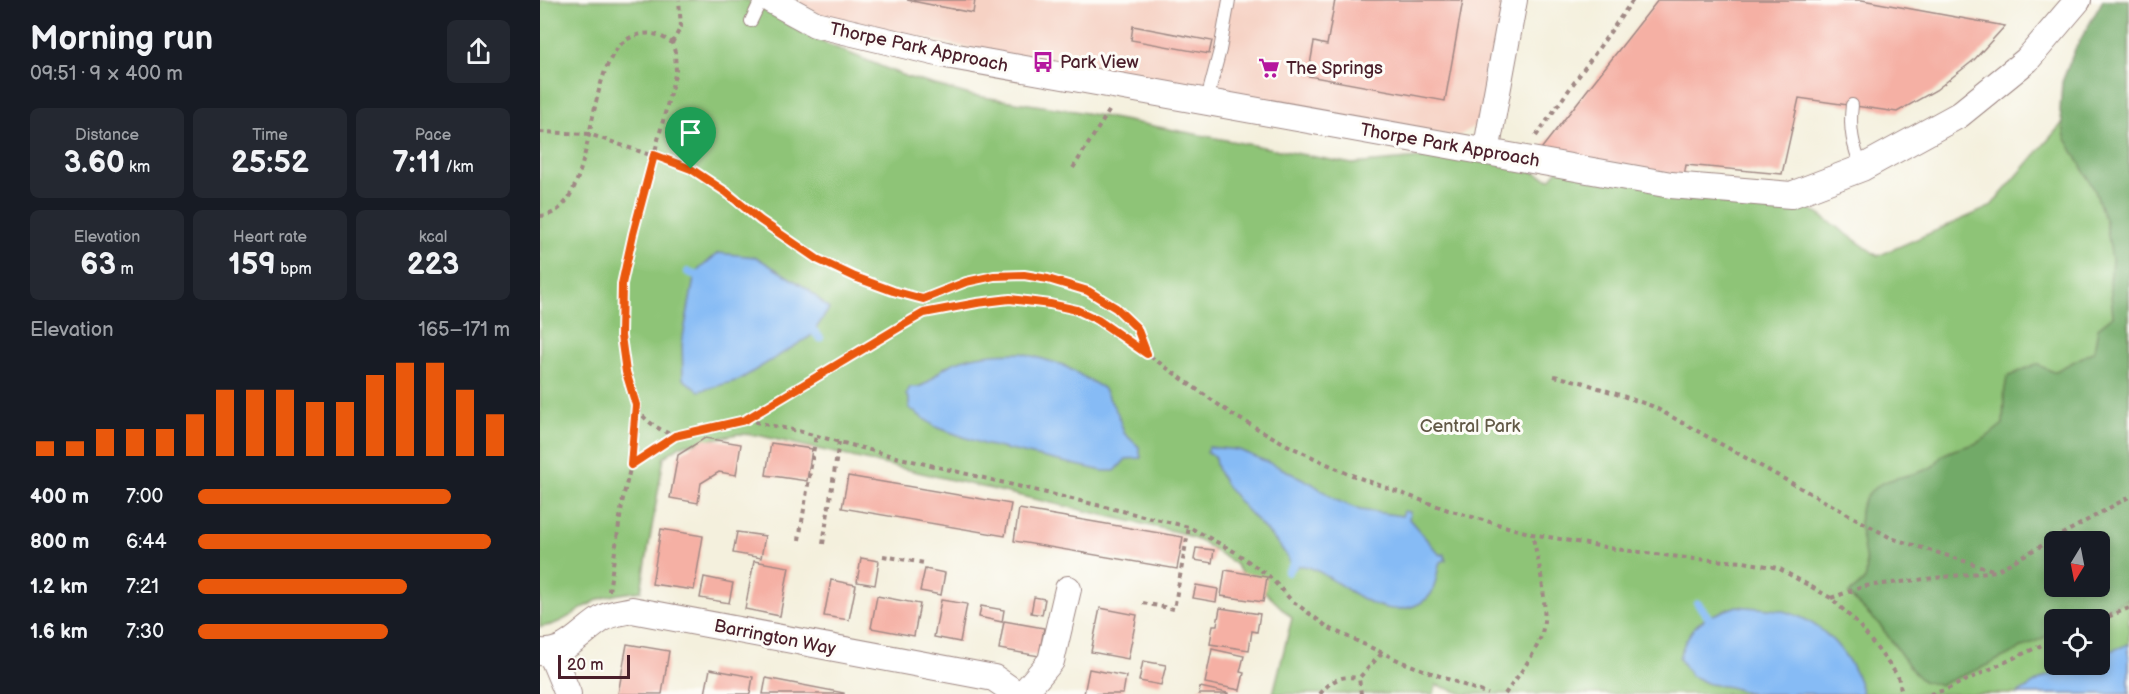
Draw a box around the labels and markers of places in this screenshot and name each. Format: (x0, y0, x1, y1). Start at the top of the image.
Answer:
bus stop icon: Park View (1031, 50, 1055, 74)
place label: Park View (1060, 52, 1139, 73)
supermarket icon: The Springs (1257, 56, 1281, 80)
place label: The Springs (1286, 58, 1383, 79)
pin (665, 107, 716, 169)

